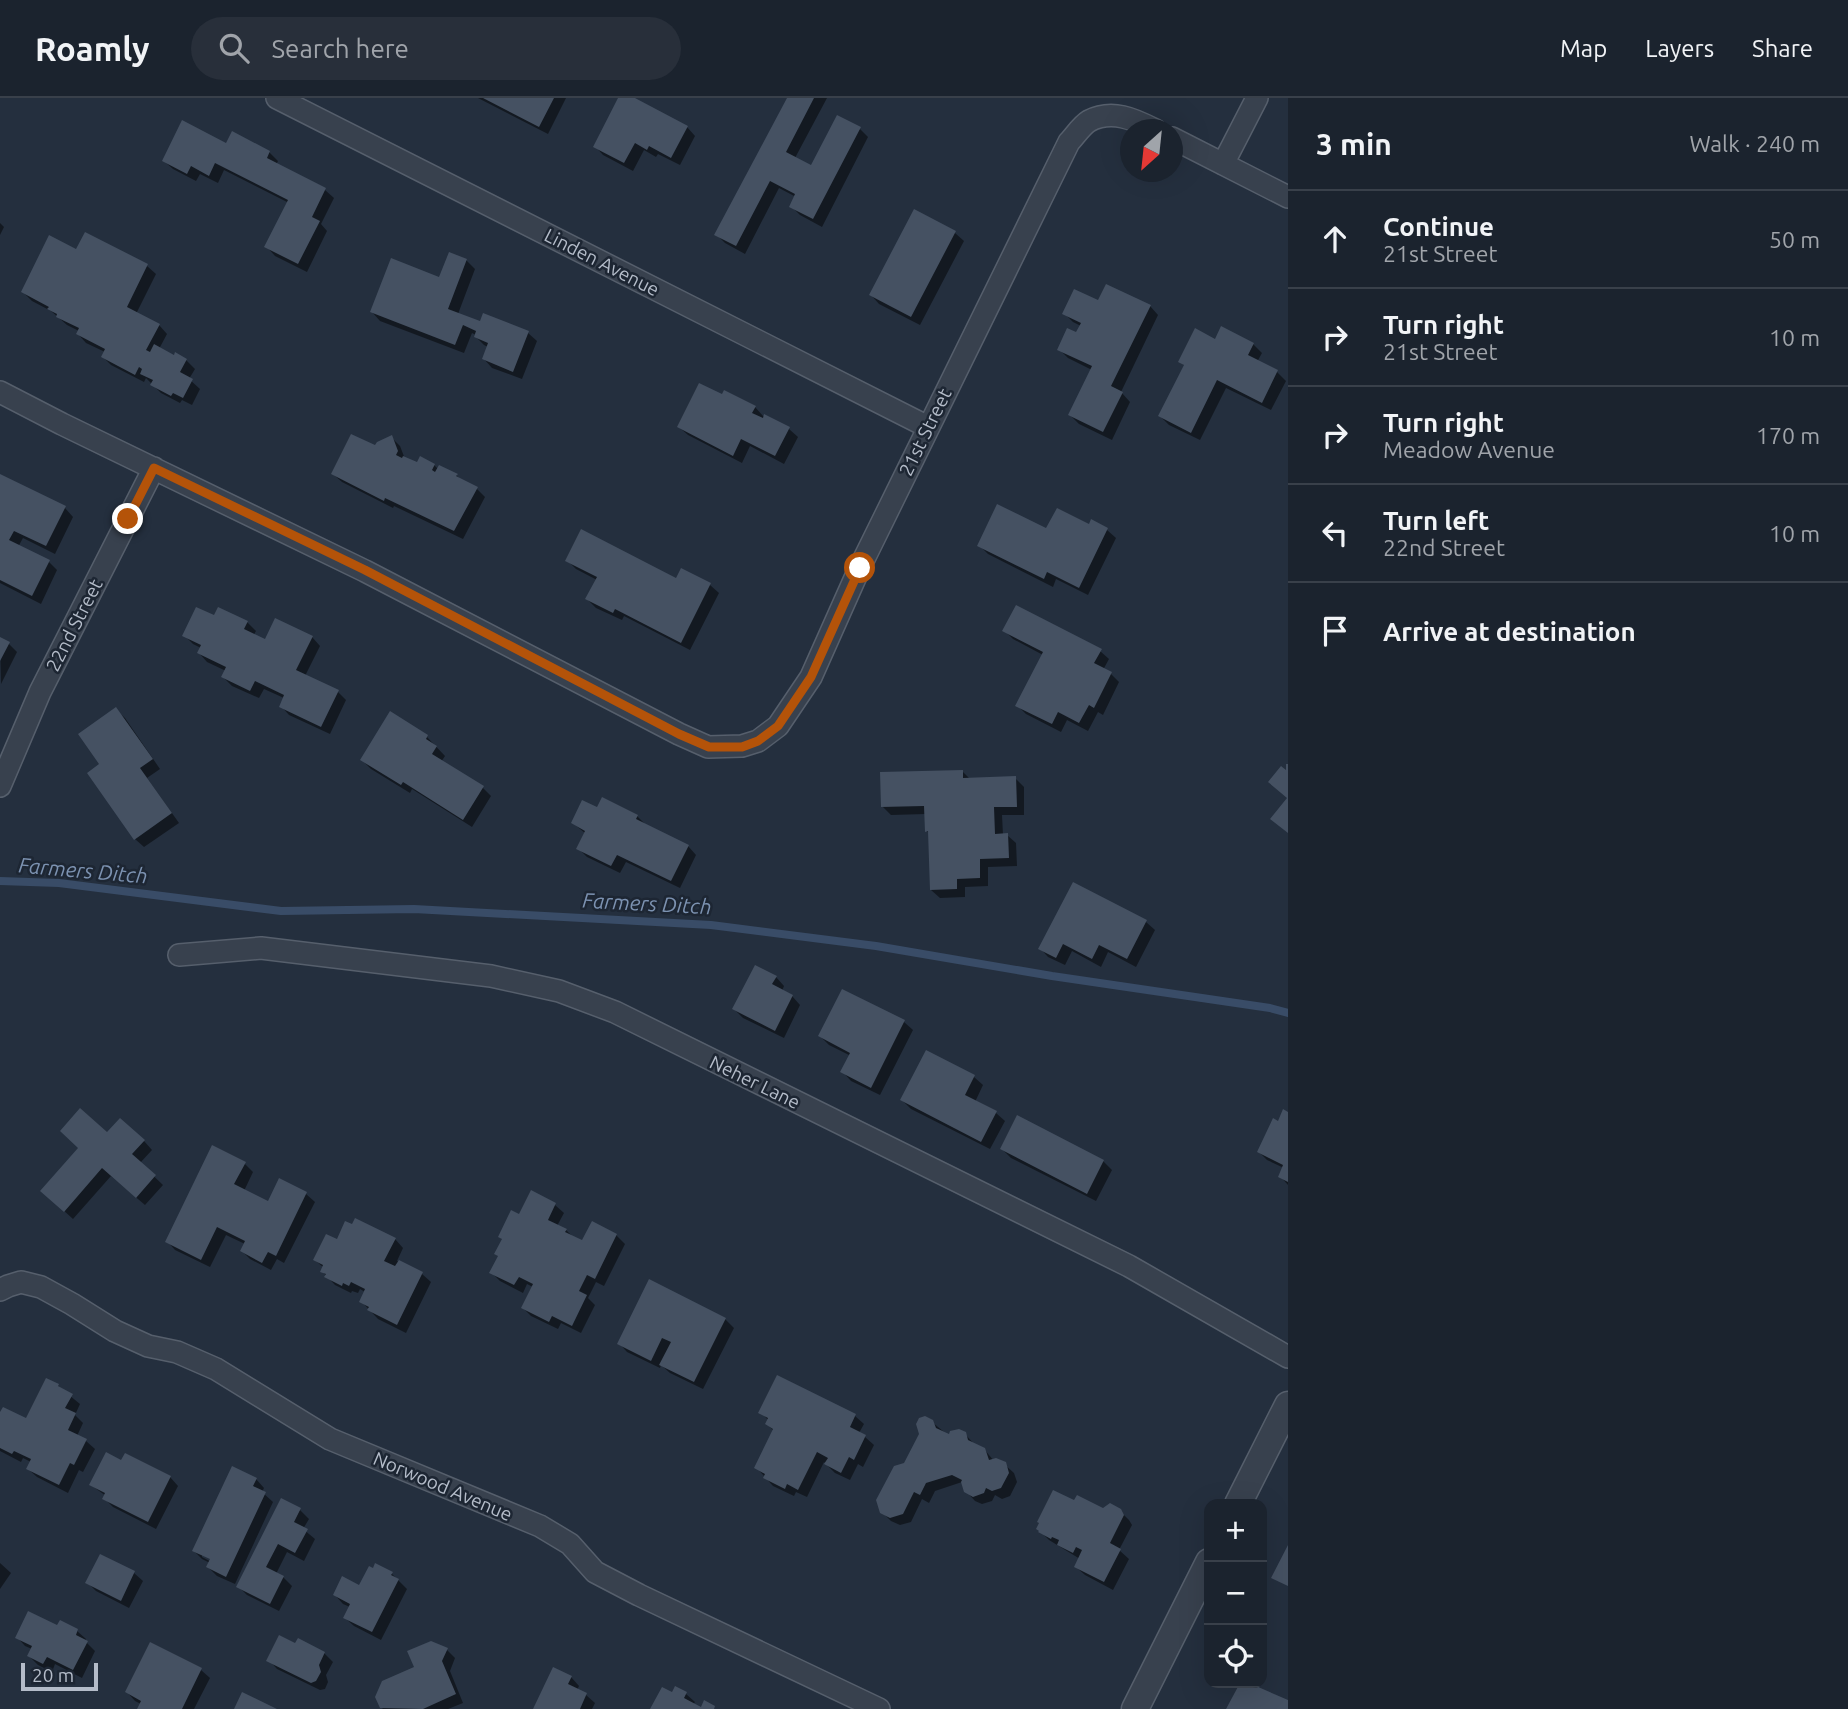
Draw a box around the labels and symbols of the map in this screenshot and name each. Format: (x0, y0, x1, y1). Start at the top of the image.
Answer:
north arrow (1120, 119, 1183, 182)
street label: Linden Avenue (541, 224, 663, 300)
street label: 21st Street (894, 384, 956, 479)
route end (112, 503, 143, 534)
route start (844, 552, 875, 583)
street label: 22nd Street (41, 575, 107, 675)
water label: Farmers Ditch (18, 852, 149, 888)
water label: Farmers Ditch (582, 888, 712, 918)
street label: Neher Lane (706, 1051, 804, 1113)
street label: Norwood Avenue (370, 1447, 516, 1525)
scale bar (21, 1660, 98, 1692)

